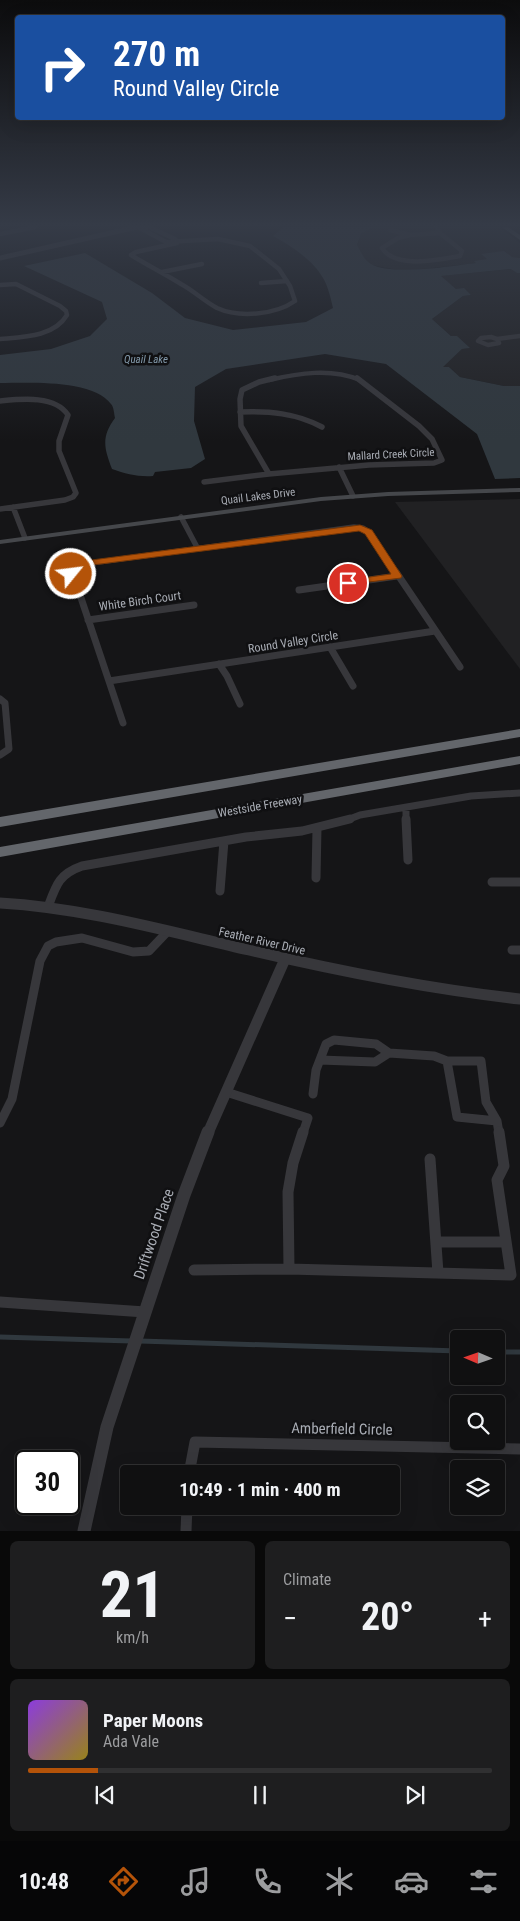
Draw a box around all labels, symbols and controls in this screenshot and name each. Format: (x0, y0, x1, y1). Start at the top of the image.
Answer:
text: 270 m (113, 34, 200, 75)
icon: right (30, 35, 95, 100)
text: Round Valley Circle (113, 76, 279, 101)
water label: Quail Lake (124, 353, 168, 366)
street label: Mallard Creek Circle (347, 446, 435, 463)
street label: Quail Lakes Drive (220, 485, 296, 508)
position arrow (44, 547, 96, 599)
pin (327, 562, 369, 604)
icon: arrive (334, 569, 362, 597)
street label: White Birch Court (98, 588, 182, 614)
street label: Round Valley Circle (247, 628, 339, 656)
street label: Westside Freeway (217, 792, 303, 820)
street label: Feather River Drive (217, 924, 307, 958)
street label: Driftwood Place (130, 1186, 178, 1282)
north arrow (450, 1330, 505, 1385)
map controls (450, 1330, 505, 1515)
button: search (450, 1395, 505, 1450)
street label: Amberfield Circle (291, 1419, 393, 1439)
speed limit sign: 30 (15, 1450, 80, 1515)
button: layers (450, 1460, 505, 1515)
text: 10:49 · 1 min · 400 m (179, 1478, 341, 1501)
text: 21 (100, 1557, 165, 1633)
text: Climate (283, 1570, 331, 1589)
text: 20° (361, 1595, 414, 1639)
text: − (283, 1602, 297, 1635)
text: + (478, 1602, 492, 1635)
text: km/h (116, 1628, 149, 1647)
text: Paper Moons (103, 1709, 203, 1732)
text: Ada Vale (103, 1732, 159, 1751)
icon: previous (91, 1781, 119, 1809)
icon: pause (246, 1781, 274, 1809)
icon: next (401, 1781, 429, 1809)
icon: directions (106, 1864, 141, 1899)
icon: music (178, 1864, 213, 1899)
icon: phone (250, 1864, 285, 1899)
icon: climate (322, 1864, 357, 1899)
icon: car (394, 1864, 429, 1899)
icon: filters (466, 1864, 501, 1899)
text: 10:48 (19, 1869, 69, 1894)

